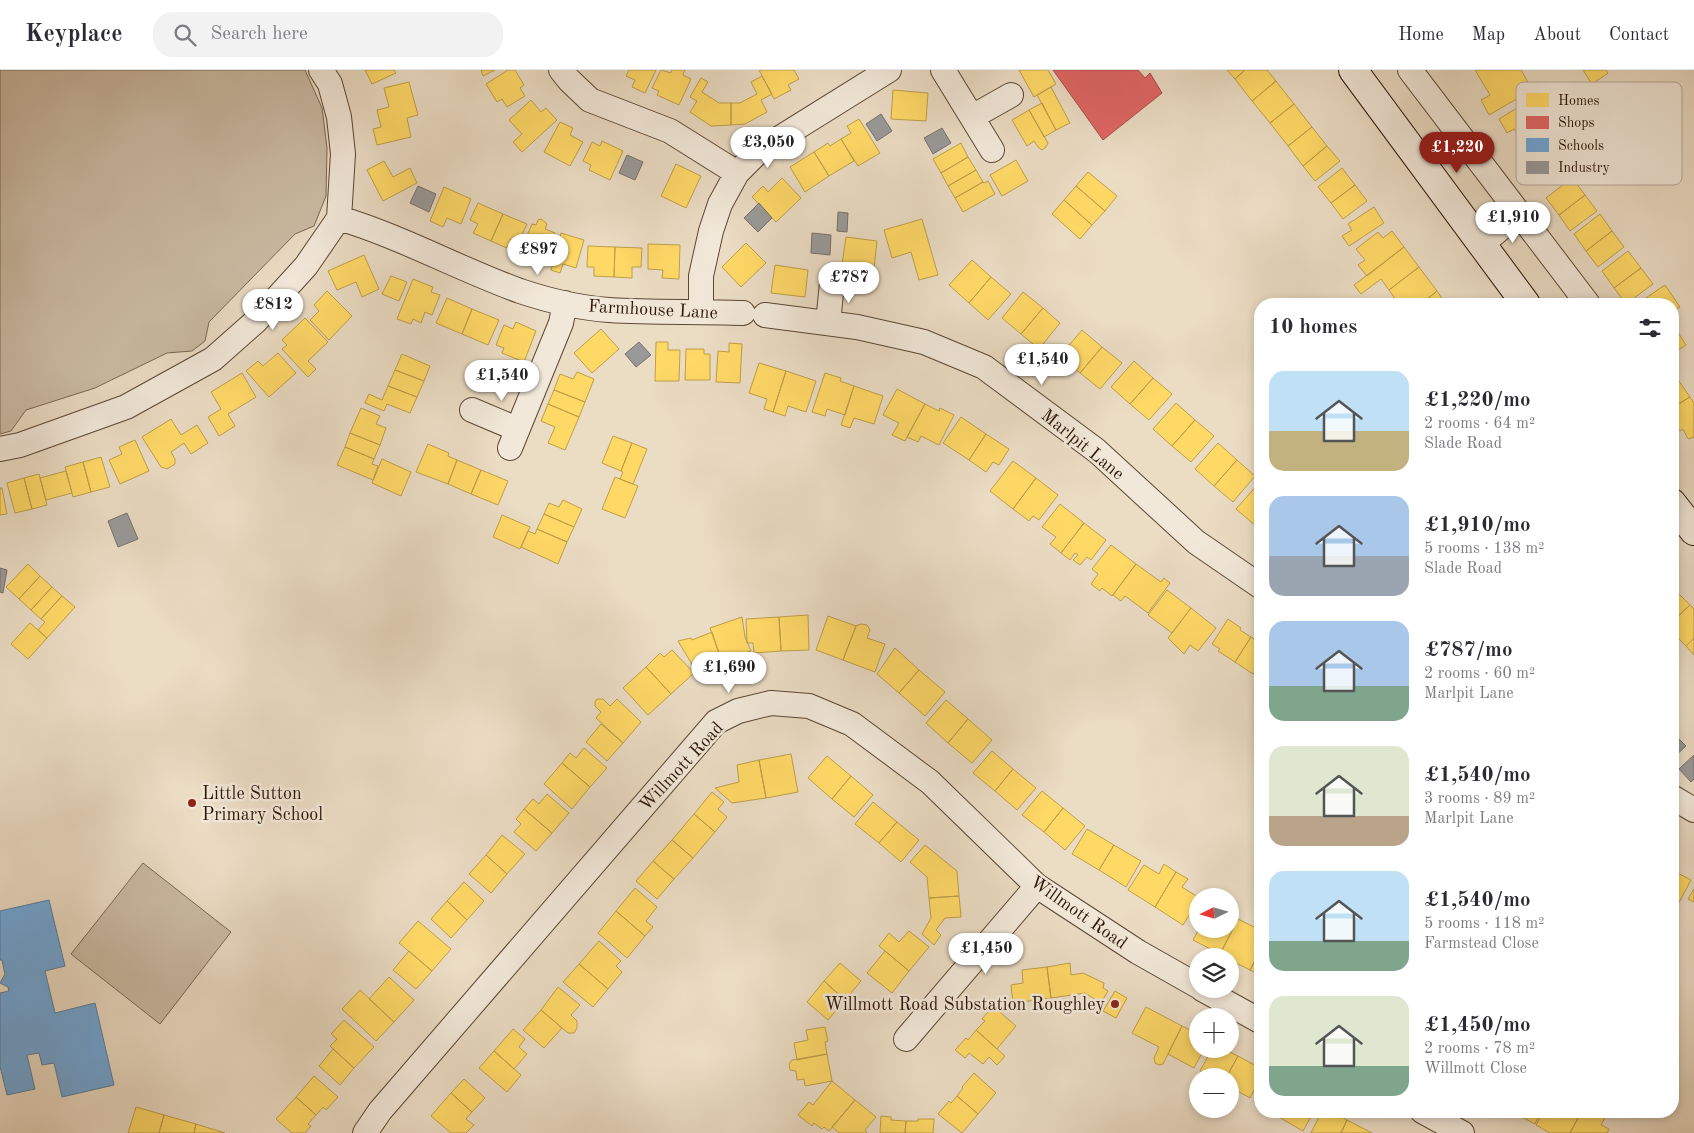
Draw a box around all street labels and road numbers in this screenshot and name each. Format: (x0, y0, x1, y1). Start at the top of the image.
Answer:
street label: Farmhouse Lane (588, 298, 718, 322)
street label: Marlpit Lane (1038, 406, 1127, 483)
street label: Willmott Road (636, 719, 727, 815)
street label: Willmott Road (1027, 873, 1130, 953)

